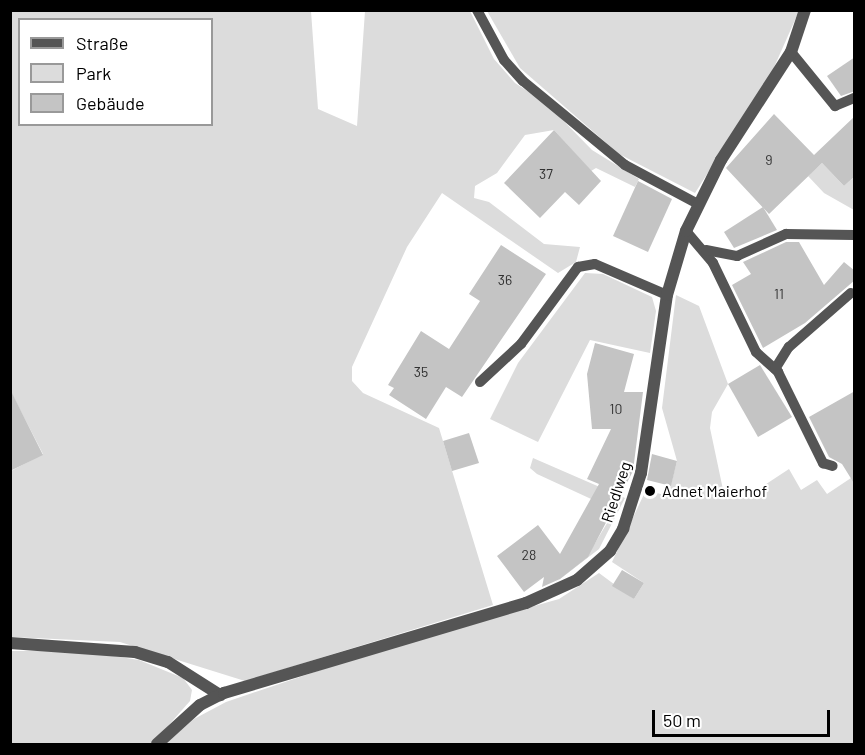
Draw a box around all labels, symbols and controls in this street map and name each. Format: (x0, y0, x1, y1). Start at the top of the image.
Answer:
legend (18, 18, 213, 126)
text: Straße (76, 32, 128, 54)
text: Park (76, 62, 111, 84)
text: Gebäude (76, 92, 145, 114)
house number: 9 (765, 152, 773, 168)
house number: 37 (539, 166, 553, 182)
house number: 36 (498, 272, 512, 288)
house number: 11 (774, 286, 784, 302)
house number: 35 (414, 364, 428, 380)
house number: 10 (610, 401, 622, 417)
street label: Riedlweg (597, 459, 635, 525)
place label: Adnet Maierhof (662, 481, 767, 501)
marker: Adnet Maierhof (643, 484, 657, 498)
house number: 28 (522, 547, 536, 563)
scale bar (655, 698, 834, 736)
text: 50 m (663, 709, 701, 731)

